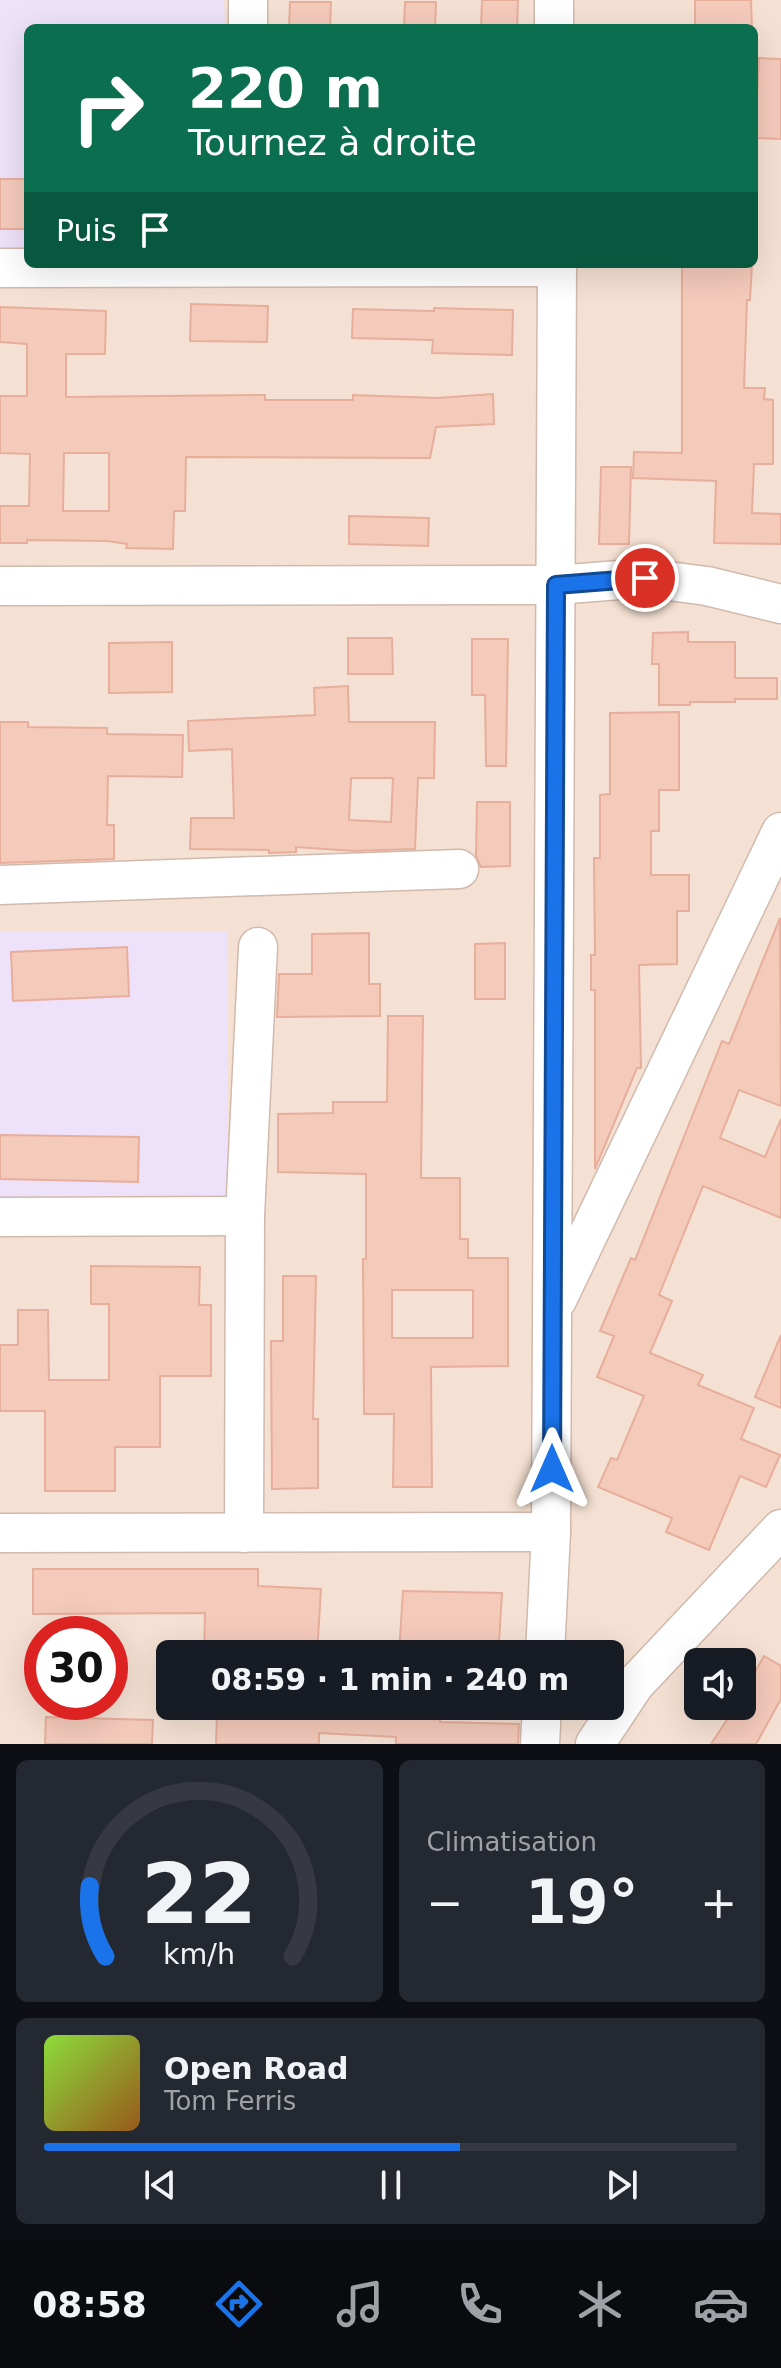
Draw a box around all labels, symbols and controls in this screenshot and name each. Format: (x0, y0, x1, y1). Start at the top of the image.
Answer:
text: 220 m (188, 55, 383, 120)
icon: right (56, 56, 160, 160)
text: Tournez à droite (188, 122, 477, 163)
icon: arrive (133, 208, 177, 252)
text: Puis (56, 213, 117, 248)
pin (611, 544, 679, 612)
icon: arrive (623, 556, 667, 600)
position arrow (510, 1427, 594, 1511)
speed limit sign: 30 (24, 1616, 128, 1720)
map controls (684, 1648, 756, 1720)
button: sound (684, 1648, 756, 1720)
text: 08:59 · 1 min · 240 m (211, 1662, 569, 1697)
text: Climatisation (427, 1827, 597, 1857)
text: 22 (141, 1846, 257, 1943)
text: 19° (525, 1867, 639, 1937)
text: − (427, 1877, 463, 1928)
text: + (700, 1877, 737, 1928)
text: km/h (163, 1937, 235, 1971)
text: Open Road (164, 2051, 349, 2086)
text: Tom Ferris (164, 2086, 296, 2116)
icon: previous (138, 2163, 182, 2207)
icon: pause (369, 2163, 413, 2207)
icon: next (600, 2163, 644, 2207)
icon: directions (211, 2276, 267, 2332)
icon: music (332, 2276, 388, 2332)
icon: phone (452, 2276, 508, 2332)
icon: climate (572, 2276, 628, 2332)
icon: car (693, 2276, 749, 2332)
text: 08:58 (32, 2284, 147, 2325)

